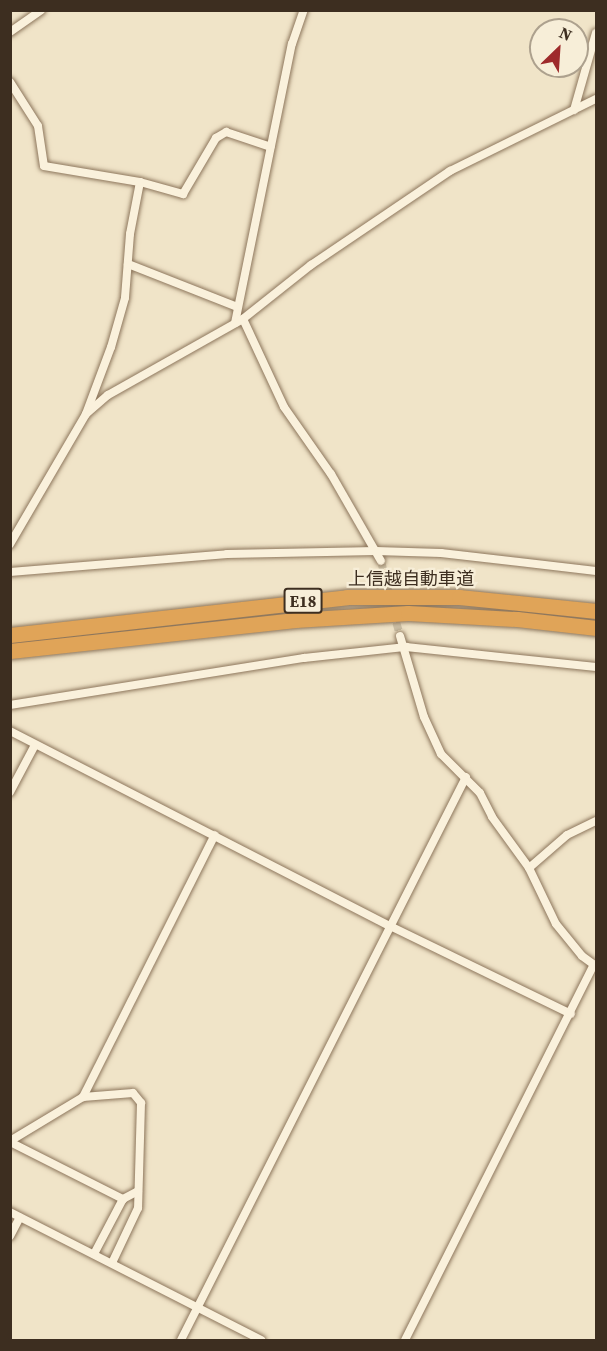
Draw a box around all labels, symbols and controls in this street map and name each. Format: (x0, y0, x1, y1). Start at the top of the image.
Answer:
north arrow (529, 18, 589, 78)
text: N (556, 21, 576, 46)
street label: 上信越自動車道 (348, 568, 474, 590)
road number: E18 (284, 588, 322, 614)

